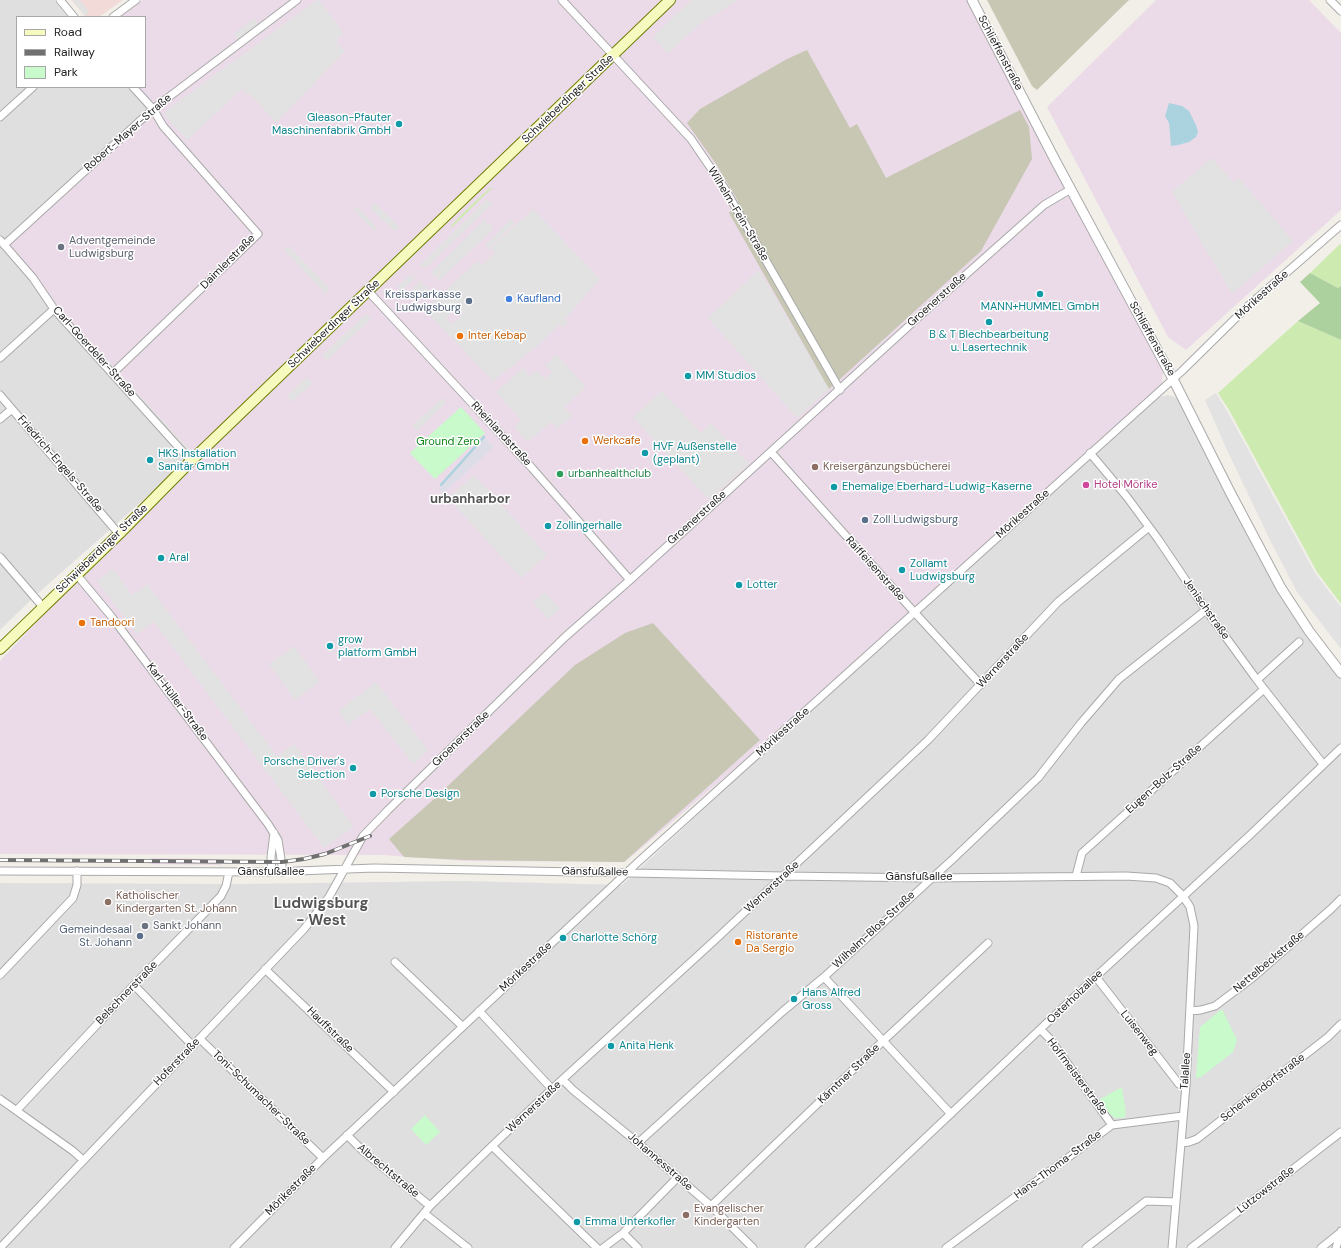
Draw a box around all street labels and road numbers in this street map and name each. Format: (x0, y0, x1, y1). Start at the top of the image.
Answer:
street label: Schlieffenstraße (975, 13, 1025, 93)
street label: Schwieberdinger Straße (519, 52, 617, 146)
street label: Robert-Mayer-Straße (82, 92, 174, 174)
street label: Wilhelm-Fein-Straße (705, 165, 771, 263)
street label: Daimlerstraße (198, 232, 258, 292)
street label: Mörikestraße (1233, 268, 1291, 322)
street label: Groenerstraße (905, 270, 969, 330)
street label: Schwieberdinger Straße (285, 277, 383, 371)
street label: Schlieffenstraße (1126, 299, 1178, 379)
street label: Carl-Goerdeler-Straße (50, 304, 138, 400)
street label: Rheinlandstraße (468, 399, 534, 469)
street label: Friedrich-Engels-Straße (14, 413, 106, 515)
street label: Mörikestraße (994, 487, 1052, 541)
street label: Groenerstraße (665, 488, 729, 548)
street label: Schwieberdinger Straße (53, 502, 151, 596)
street label: Raiffeisenstraße (843, 534, 907, 604)
street label: Jenischstraße (1180, 576, 1232, 642)
street label: Wernerstraße (974, 631, 1032, 691)
street label: Karl-Hüller-Straße (144, 661, 210, 743)
street label: Mörikestraße (754, 705, 812, 759)
street label: Groenerstraße (430, 708, 492, 770)
street label: Eugen-Bolz-Straße (1123, 741, 1205, 817)
street label: Wernerstraße (742, 858, 802, 916)
street label: Gänsfußallee (238, 865, 304, 879)
street label: Gänsfußallee (561, 865, 629, 879)
street label: Gänsfußallee (886, 870, 952, 884)
street label: Wilhelm-Blos-Straße (830, 888, 918, 972)
street label: Nettelbeckstraße (1231, 929, 1307, 995)
street label: Mörikestraße (497, 939, 555, 995)
street label: Belschnerstraße (93, 959, 161, 1027)
street label: Osterholzallee (1045, 967, 1105, 1027)
street label: Hauffstraße (304, 1004, 356, 1056)
street label: Luisenweg (1117, 1008, 1161, 1058)
street label: Hoferstraße (151, 1036, 203, 1088)
street label: Hoffmeisterstraße (1044, 1036, 1110, 1118)
street label: Kärntner Straße (815, 1041, 883, 1107)
street label: Toni-Schumacher-Straße (209, 1048, 313, 1148)
street label: Schenkendorfstraße (1218, 1051, 1308, 1125)
street label: Talallee (1178, 1052, 1194, 1090)
street label: Wernerstraße (504, 1078, 564, 1136)
street label: Hans-Thoma-Straße (1012, 1128, 1104, 1202)
street label: Johannesstraße (625, 1130, 695, 1194)
street label: Albrechtstraße (354, 1141, 422, 1201)
street label: Mörikestraße (263, 1162, 319, 1218)
street label: Lützowstraße (1235, 1164, 1297, 1216)

